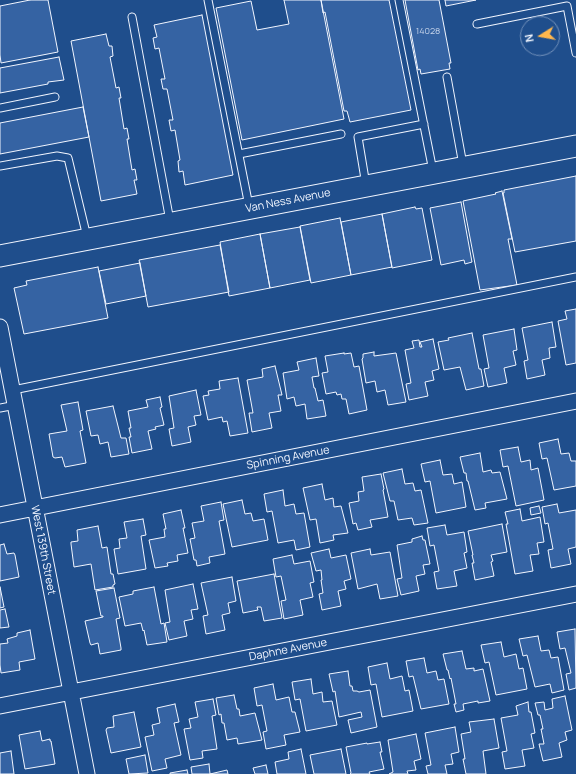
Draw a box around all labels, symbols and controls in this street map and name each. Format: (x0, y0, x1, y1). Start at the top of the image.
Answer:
north arrow (520, 16, 560, 56)
house number: 14028 (416, 26, 440, 36)
text: N (521, 33, 537, 44)
street label: Van Ness Avenue (244, 186, 332, 216)
street label: Spinning Avenue (245, 443, 331, 473)
street label: West 139th Street (28, 504, 58, 596)
street label: Daphne Avenue (248, 636, 328, 664)

